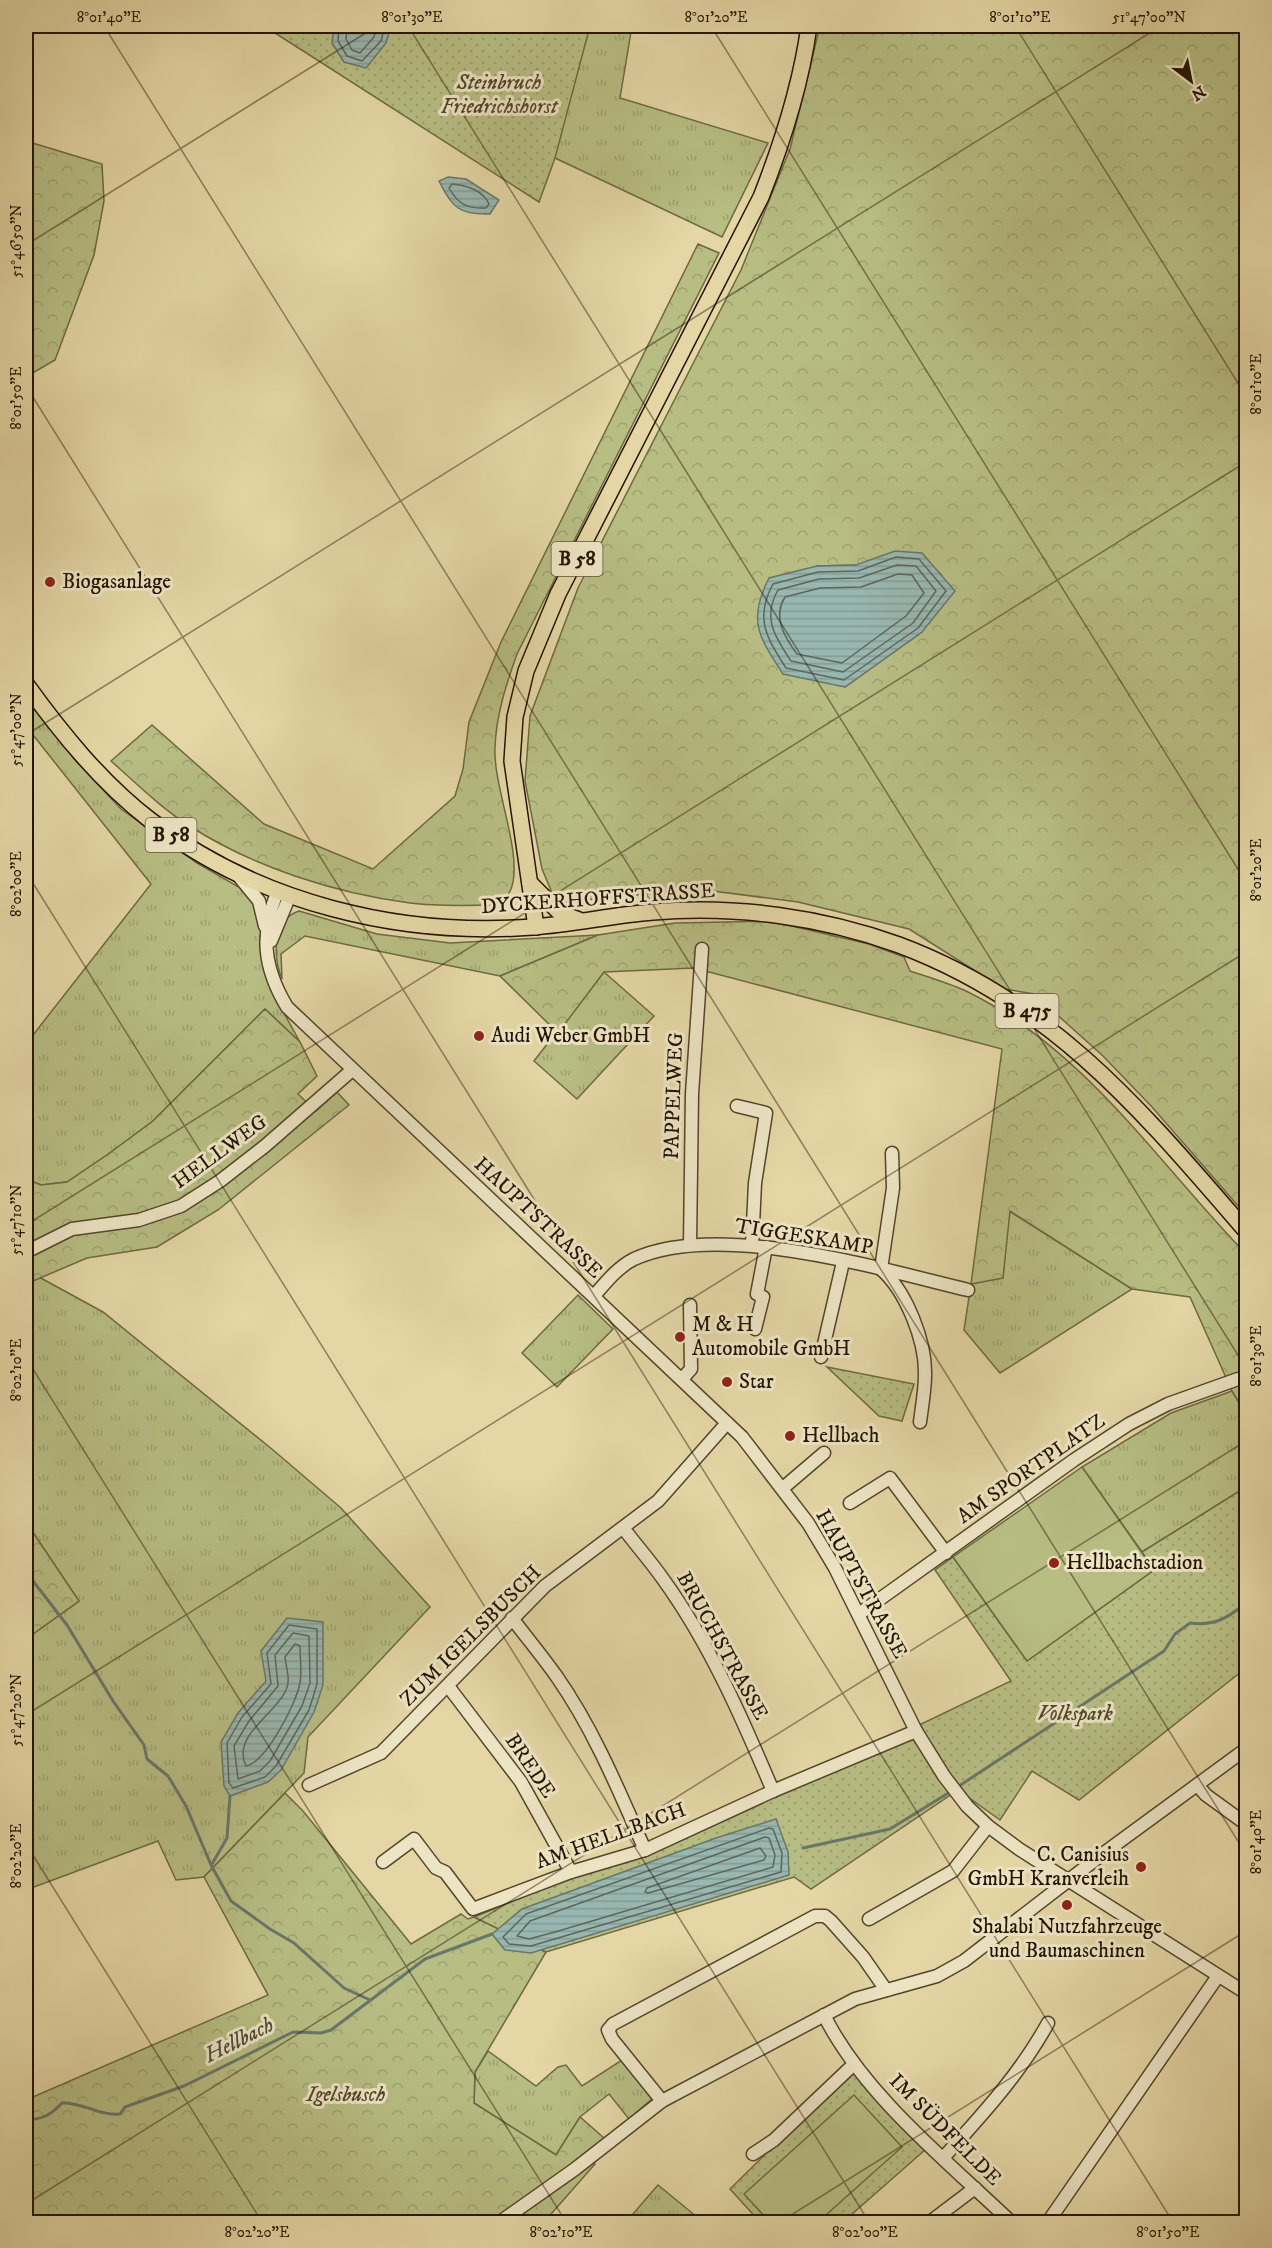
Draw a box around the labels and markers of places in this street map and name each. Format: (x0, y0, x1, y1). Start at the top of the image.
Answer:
place label: Biogasanlage (62, 569, 171, 595)
marker: Biogasanlage (43, 575, 57, 589)
place label: Audi Weber GmbH (491, 1023, 650, 1049)
marker: Audi Weber GmbH (472, 1029, 486, 1043)
place label: M & H Automobile GmbH (692, 1312, 851, 1362)
marker: M & H Automobile GmbH (673, 1330, 687, 1344)
place label: Star (739, 1369, 774, 1395)
marker: Star (720, 1375, 734, 1389)
place label: Hellbach (802, 1423, 879, 1449)
marker: Hellbach (783, 1429, 797, 1443)
place label: Hellbachstadion (1066, 1550, 1203, 1576)
marker: Hellbachstadion (1047, 1556, 1061, 1570)
place label: C. Canisius GmbH Kranverleih (968, 1842, 1129, 1892)
marker: C. Canisius GmbH Kranverleih (1134, 1860, 1148, 1874)
marker: Shalabi Nutzfahrzeuge und Baumaschinen (1060, 1898, 1074, 1912)
place label: Shalabi Nutzfahrzeuge und Baumaschinen (972, 1914, 1162, 1964)

